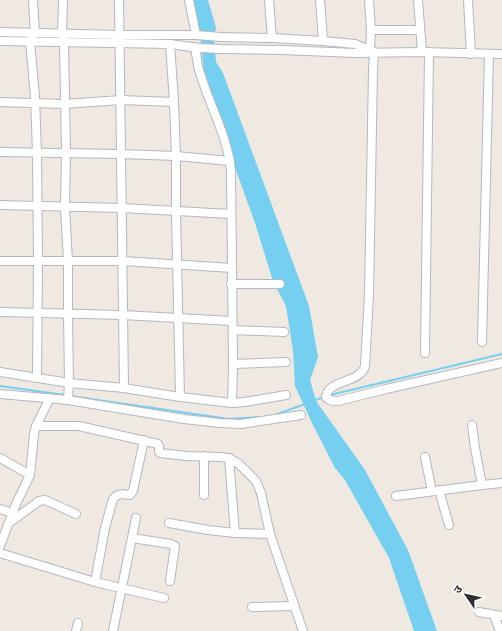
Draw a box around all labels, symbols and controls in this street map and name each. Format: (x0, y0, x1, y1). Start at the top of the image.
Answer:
north arrow (446, 575, 486, 615)
text: उ (451, 583, 466, 596)

